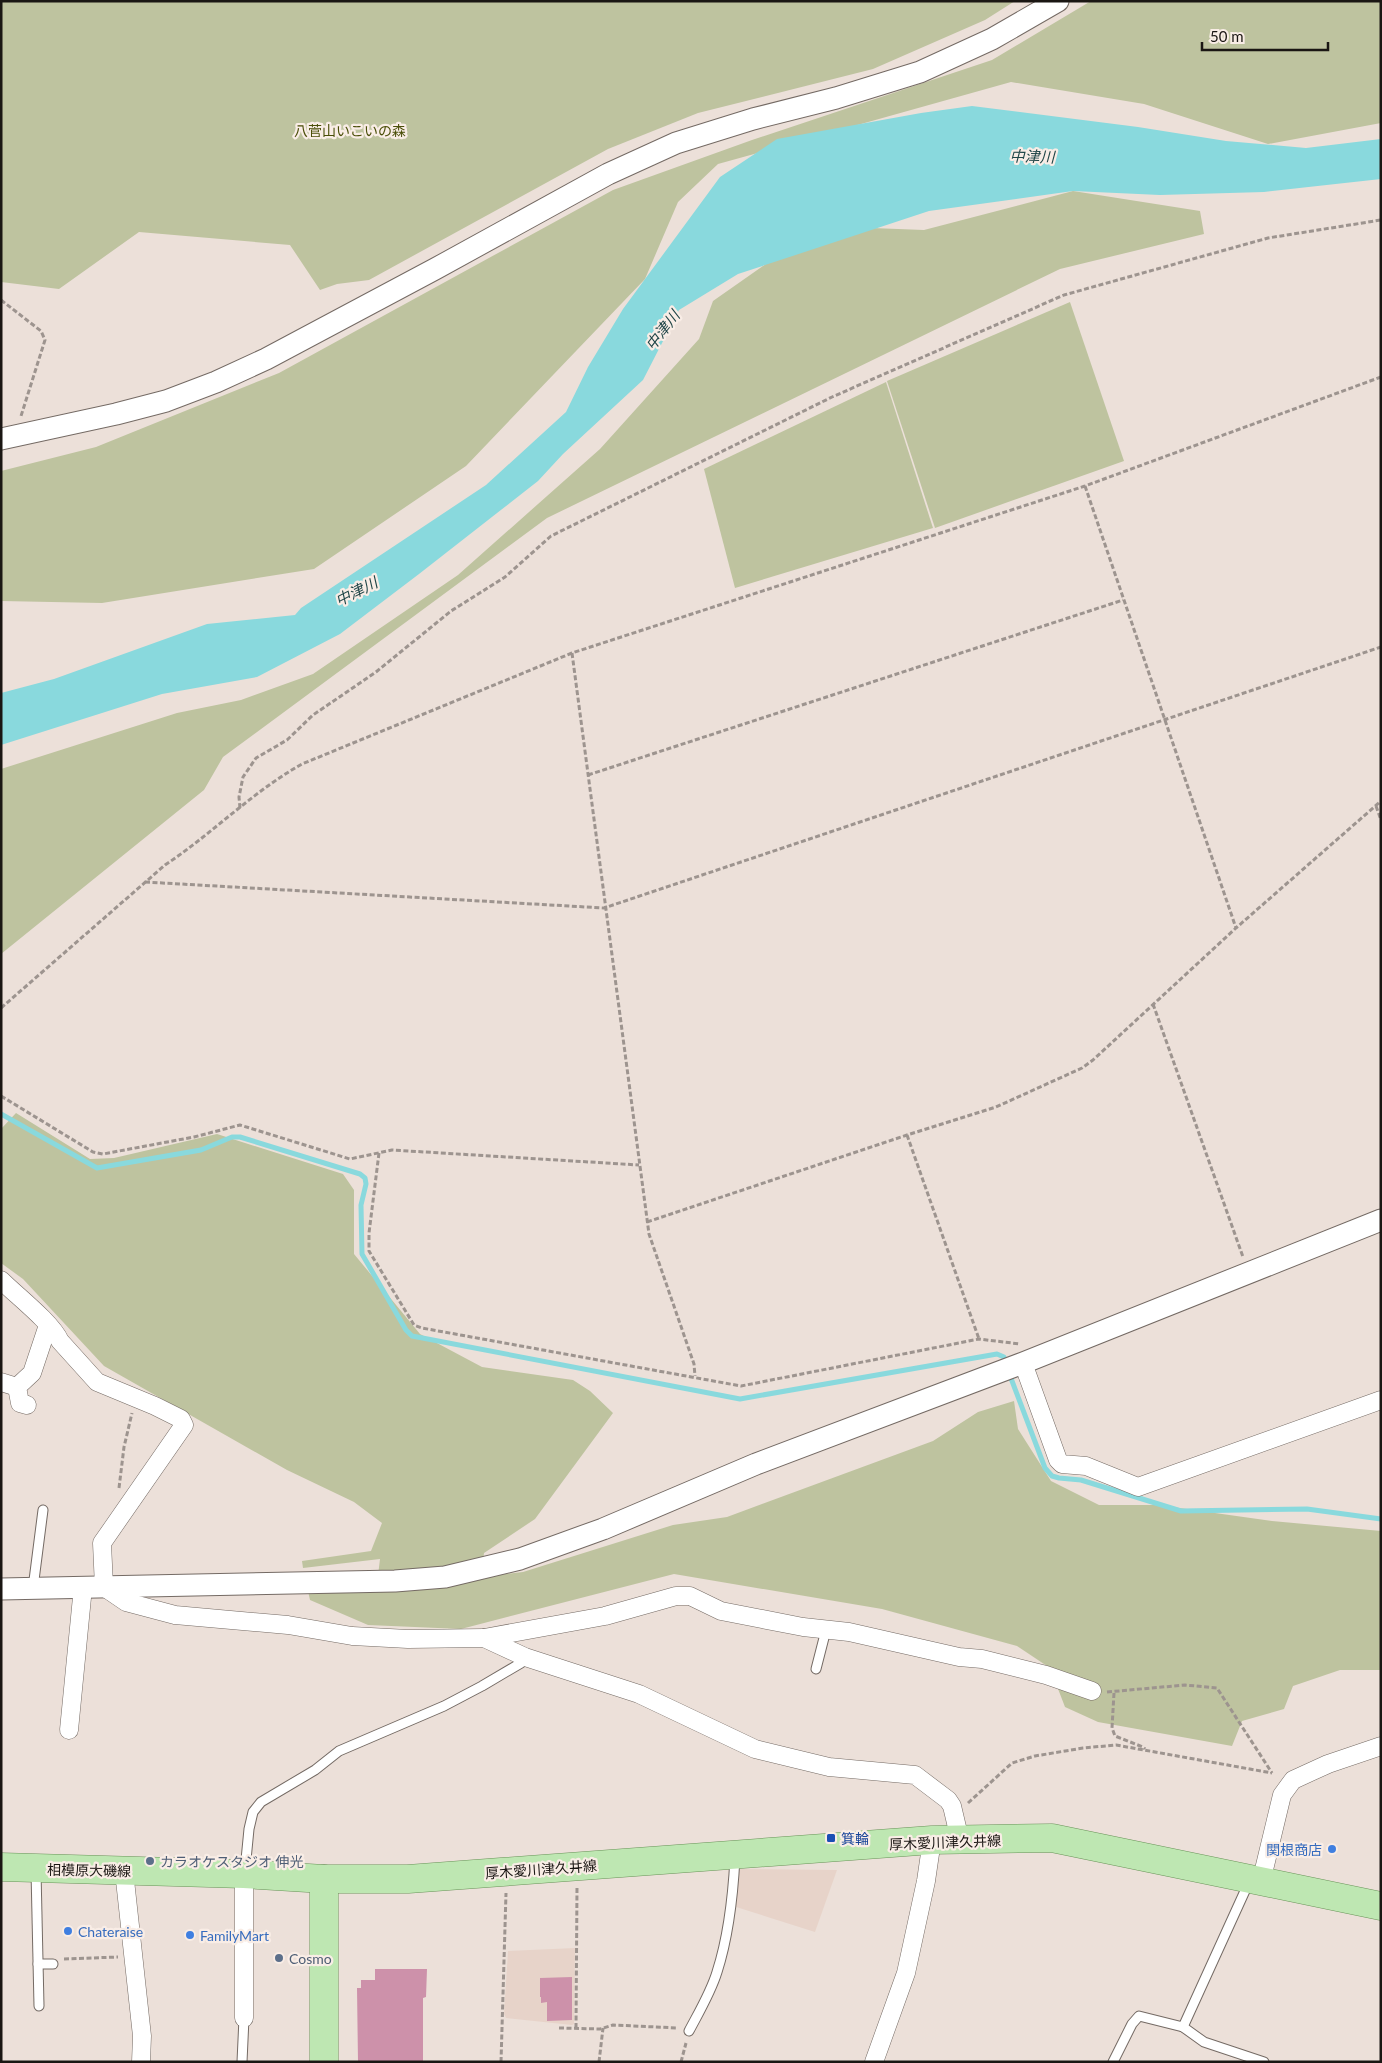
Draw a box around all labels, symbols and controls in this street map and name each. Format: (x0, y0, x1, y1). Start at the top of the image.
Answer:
scale bar (1202, 20, 1328, 52)
text: 50 m (1210, 27, 1244, 45)
park label: 八菅山いこいの森 (294, 122, 406, 139)
water label: 中津川 (1009, 147, 1057, 165)
water label: 中津川 (641, 305, 684, 353)
water label: 中津川 (332, 572, 382, 609)
place label: 箕輪 (841, 1830, 869, 1847)
marker: 箕輪 (825, 1832, 837, 1844)
street label: 厚木愛川津久井線 (889, 1832, 1001, 1852)
place label: 関根商店 (1266, 1841, 1322, 1858)
marker: 関根商店 (1326, 1843, 1338, 1855)
place label: カラオケスタジオ 伸光 (160, 1853, 304, 1870)
marker: カラオケスタジオ 伸光 (144, 1855, 156, 1867)
street label: 厚木愛川津久井線 (485, 1857, 597, 1881)
street label: 相模原大磯線 (47, 1861, 131, 1879)
place label: Chateraise (78, 1923, 143, 1940)
marker: Chateraise (62, 1925, 74, 1937)
place label: FamilyMart (200, 1927, 269, 1944)
marker: FamilyMart (184, 1929, 196, 1941)
place label: Cosmo (289, 1950, 332, 1967)
marker: Cosmo (273, 1952, 285, 1964)

